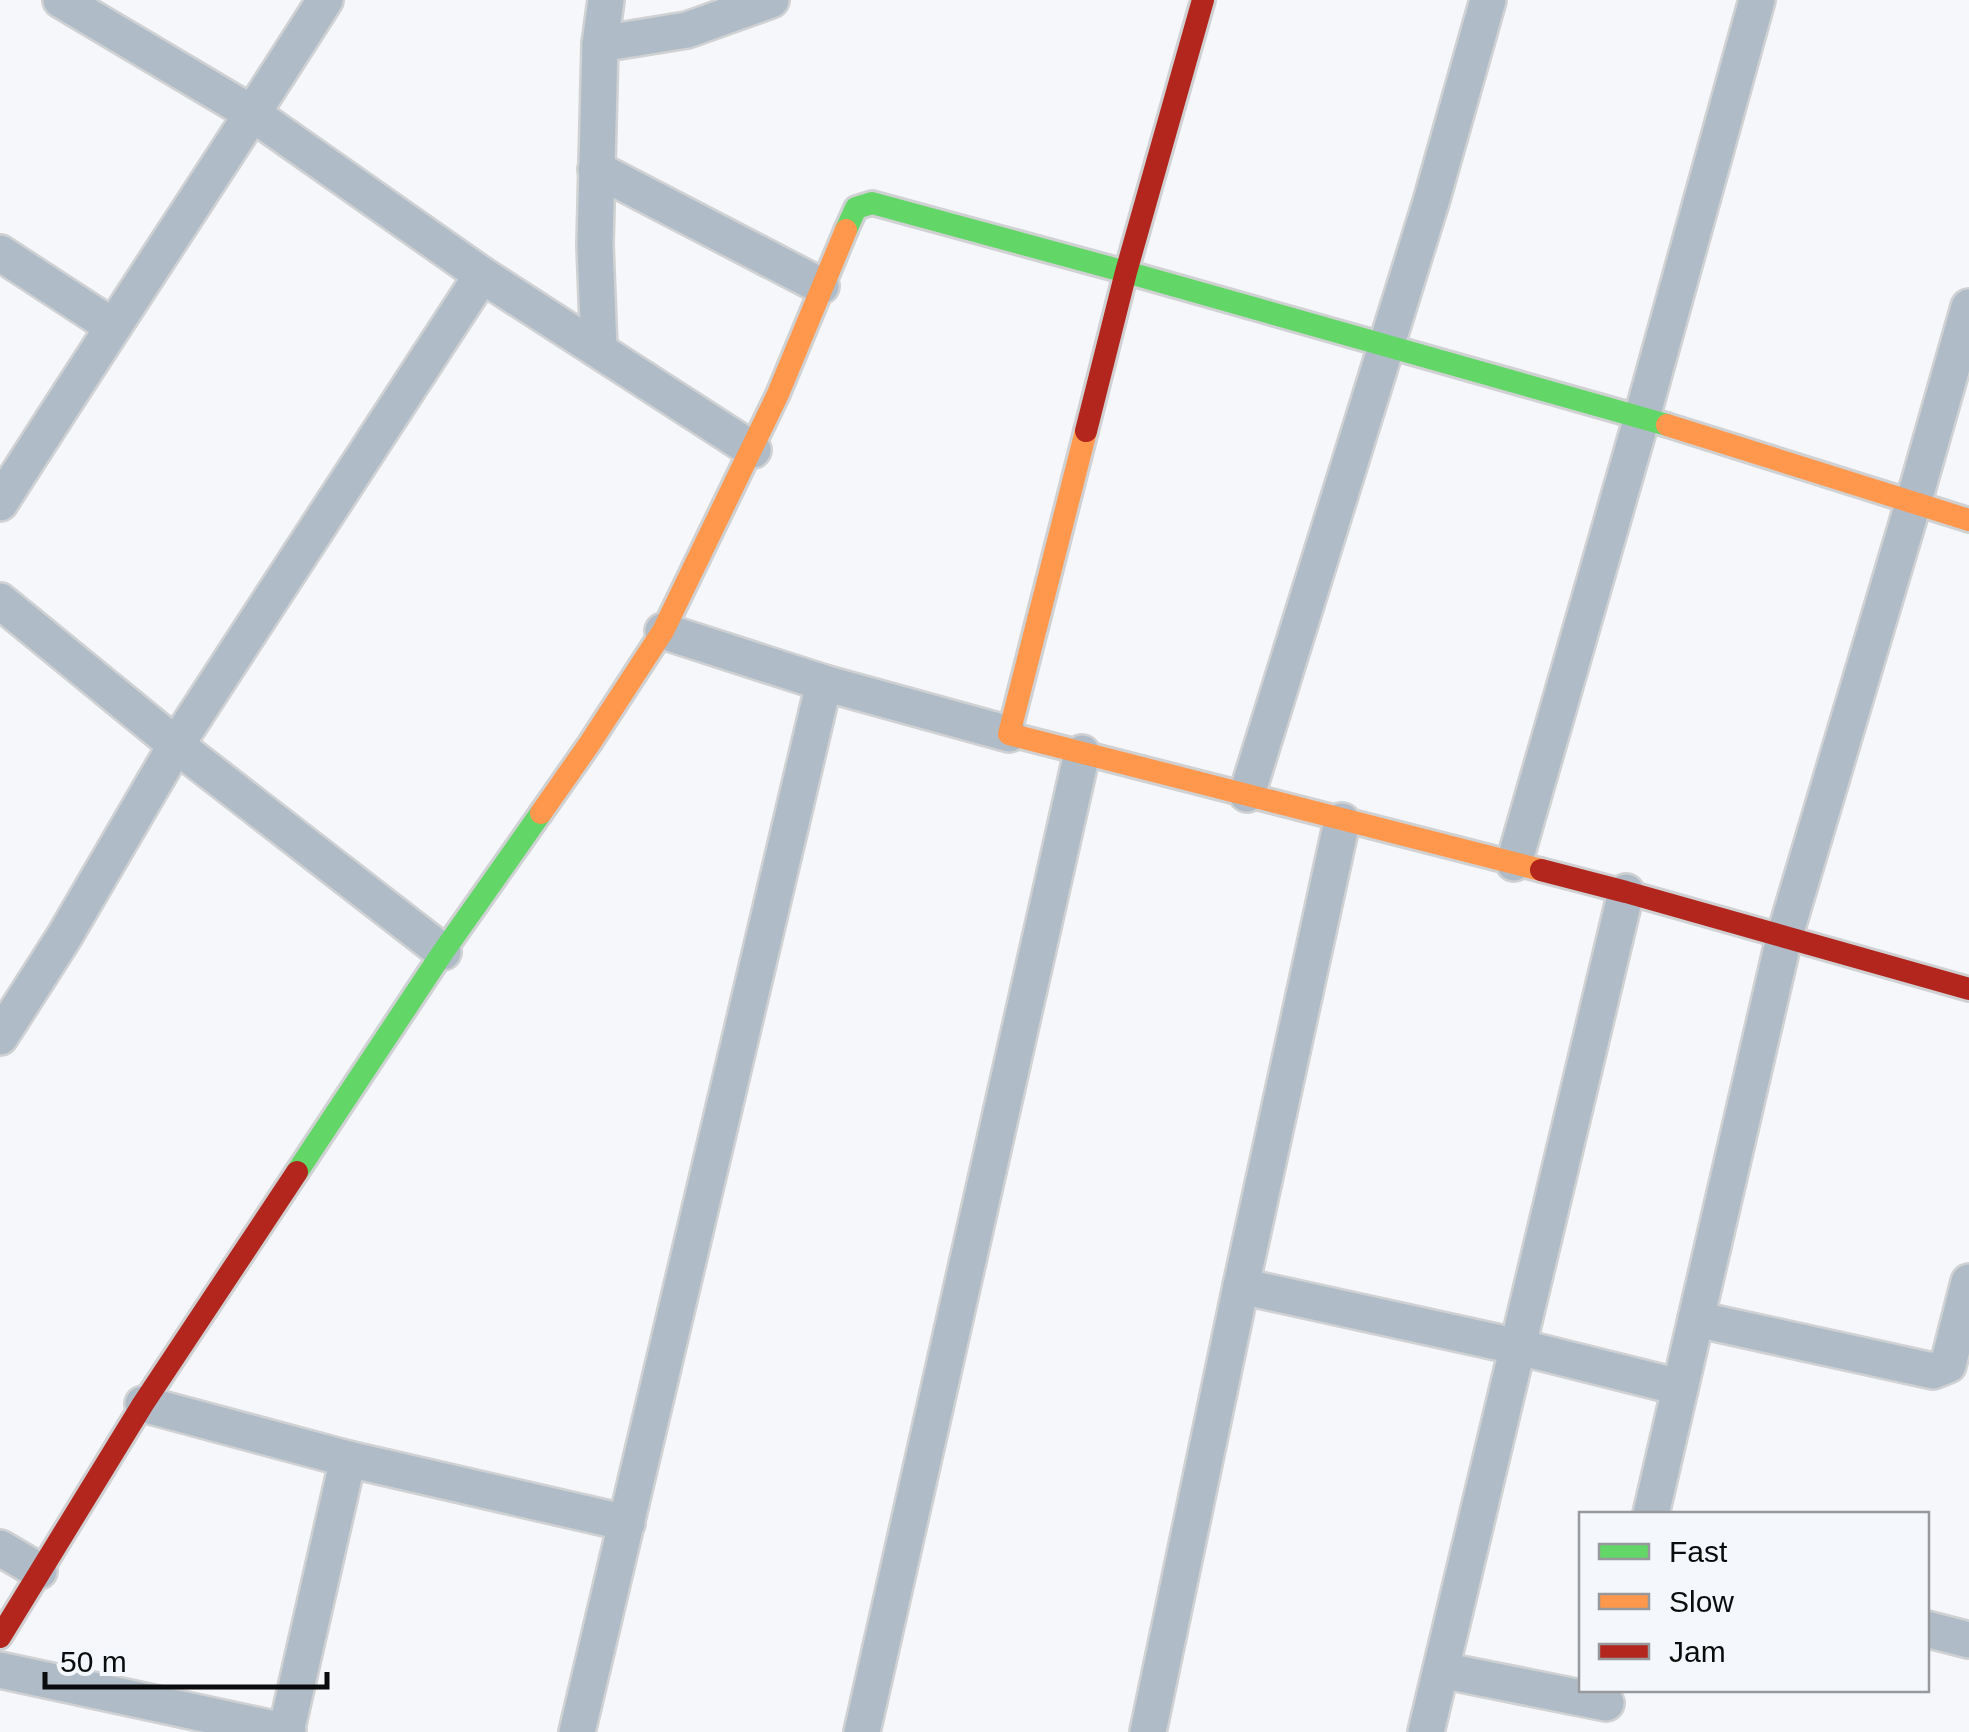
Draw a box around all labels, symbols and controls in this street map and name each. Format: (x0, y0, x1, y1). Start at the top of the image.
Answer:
legend (1579, 1512, 1929, 1692)
text: Fast (1669, 1535, 1728, 1568)
text: Slow (1669, 1585, 1734, 1618)
scale bar (45, 1627, 328, 1689)
text: Jam (1669, 1635, 1726, 1668)
text: 50 m (60, 1645, 127, 1678)

